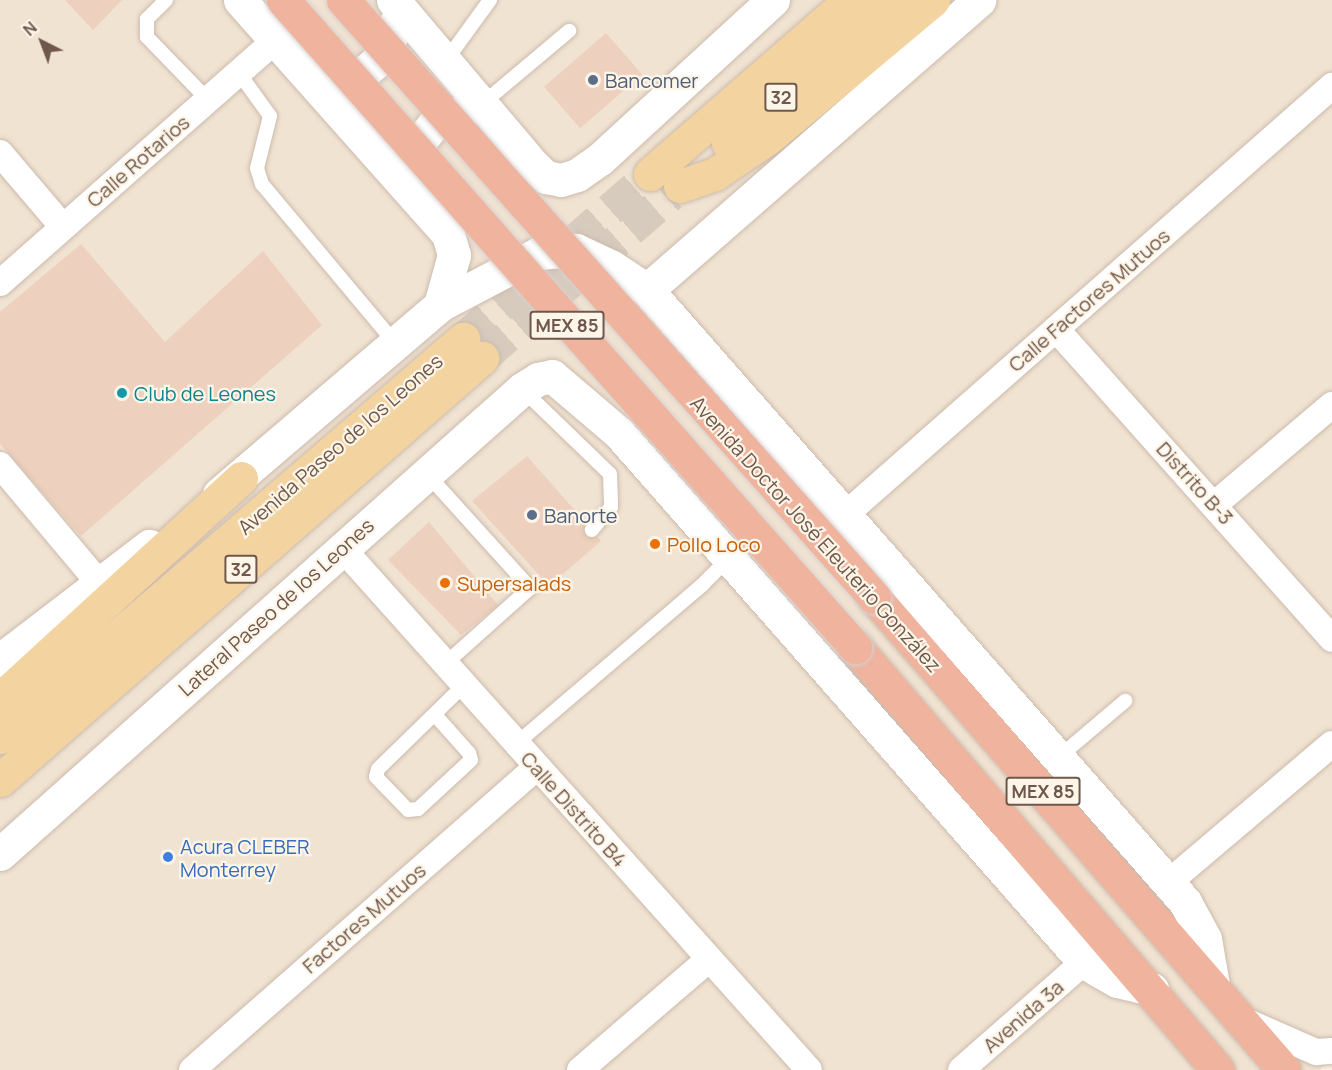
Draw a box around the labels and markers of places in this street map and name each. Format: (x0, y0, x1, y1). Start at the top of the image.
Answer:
place label: Bancomer (605, 68, 699, 92)
marker: Bancomer (586, 73, 600, 87)
place label: Club de Leones (134, 381, 276, 405)
marker: Club de Leones (115, 386, 129, 400)
place label: Banorte (544, 503, 618, 527)
marker: Banorte (525, 508, 539, 522)
place label: Pollo Loco (667, 532, 761, 556)
marker: Pollo Loco (648, 537, 662, 551)
place label: Supersalads (457, 571, 571, 595)
marker: Supersalads (438, 576, 452, 590)
place label: Acura CLEBER Monterrey (180, 834, 310, 881)
marker: Acura CLEBER Monterrey (161, 850, 175, 864)

